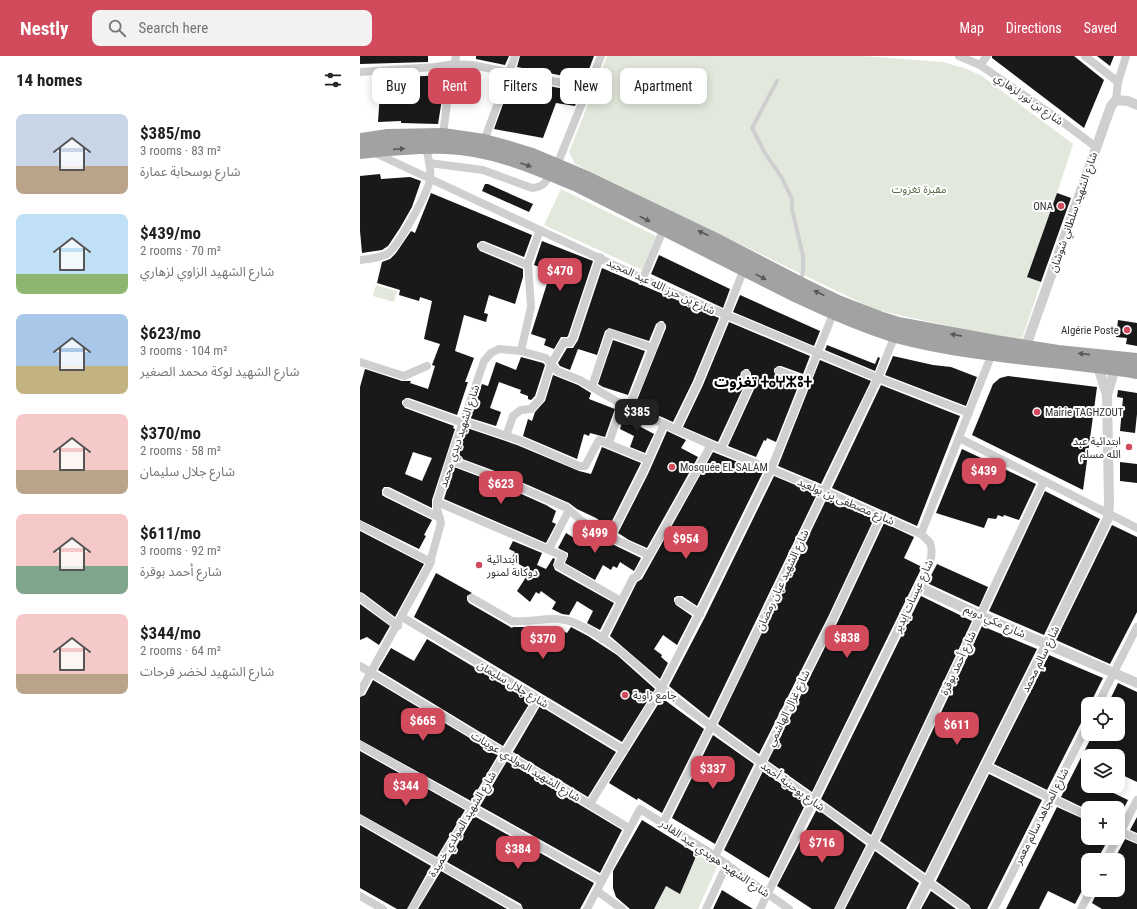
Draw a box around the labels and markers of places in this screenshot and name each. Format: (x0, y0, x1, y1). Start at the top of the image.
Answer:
place label: ONA (1033, 200, 1054, 213)
marker: ONA (1056, 201, 1066, 211)
pin: $470 (536, 258, 584, 292)
place label: Algérie Poste (1061, 324, 1119, 337)
marker: Algérie Poste (1122, 325, 1132, 335)
pin: $385 (613, 399, 661, 433)
place label: Mairie TAGHZOUT (1045, 406, 1124, 419)
marker: Mairie TAGHZOUT (1032, 407, 1042, 417)
place label: ابتدائية عبد الله مسلم (1073, 435, 1121, 463)
marker: ابتدائية عبد الله مسلم (1124, 442, 1134, 452)
pin: $439 (960, 458, 1008, 492)
place label: Mosquée EL SALAM (680, 461, 768, 474)
marker: Mosquée EL SALAM (667, 462, 677, 472)
pin: $623 (477, 471, 525, 505)
pin: $499 (571, 520, 619, 554)
pin: $954 (662, 526, 710, 560)
place label: ابتدائية دوكانة لمنور (486, 553, 538, 579)
marker: ابتدائية دوكانة لمنور (474, 560, 484, 570)
pin: $838 (823, 625, 871, 659)
pin: $370 (519, 626, 567, 660)
place label: جامع زاوية (633, 689, 677, 703)
marker: جامع زاوية (620, 690, 630, 700)
pin: $665 (399, 708, 447, 742)
pin: $611 (933, 712, 981, 746)
pin: $337 (689, 756, 737, 790)
pin: $344 (382, 773, 430, 807)
pin: $716 (798, 830, 846, 864)
pin: $384 (494, 836, 542, 870)

